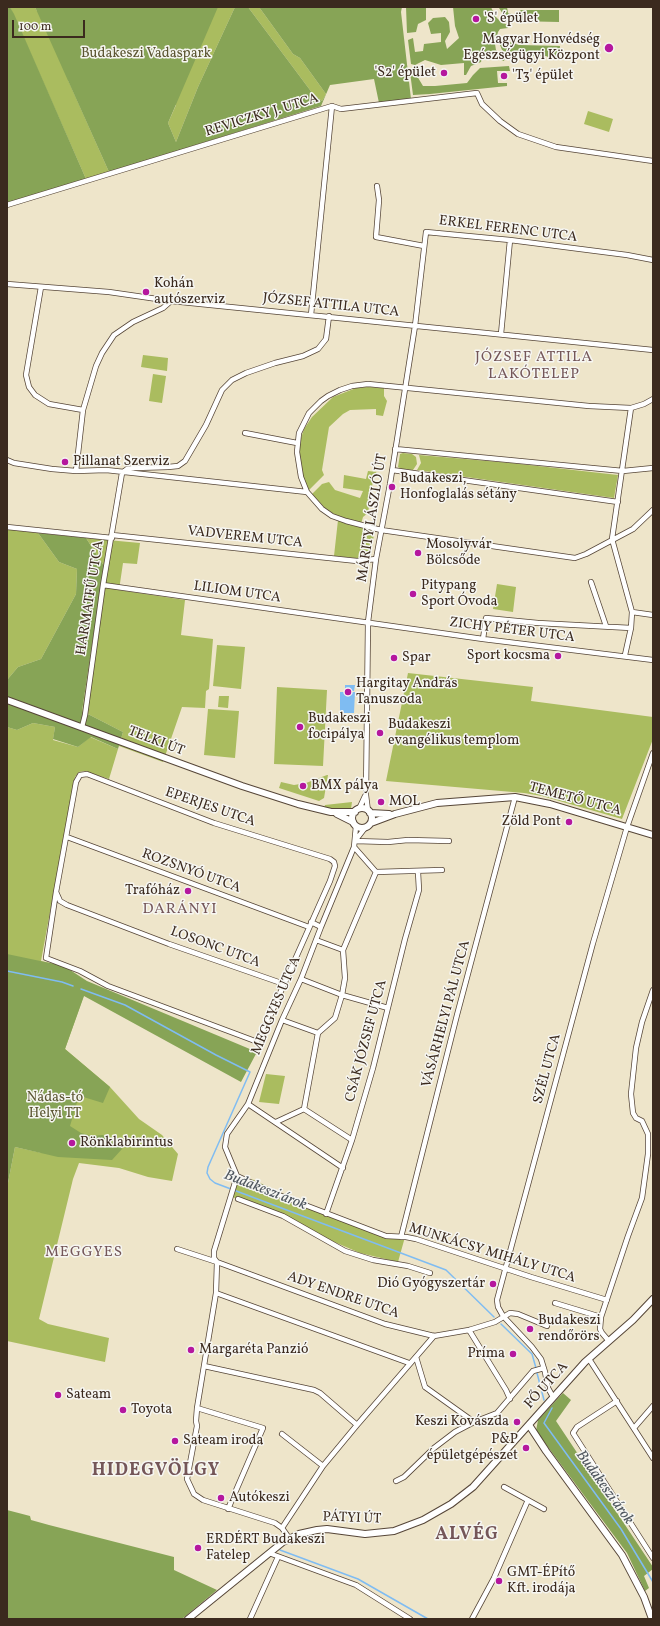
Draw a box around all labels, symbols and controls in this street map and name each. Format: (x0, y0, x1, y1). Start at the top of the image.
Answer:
place label: 'S' épület (484, 11, 538, 27)
scale bar (14, 12, 87, 38)
marker: 'S' épület (471, 14, 481, 24)
text: 100 m (19, 19, 51, 35)
place label: Magyar Honvédség Egészségügyi Központ (463, 32, 600, 64)
marker: Magyar Honvédség Egészségügyi Központ (603, 42, 615, 54)
park label: Budakeszi Vadaspark (81, 46, 211, 62)
place label: 'S2' épület (374, 65, 436, 81)
marker: 'S2' épület (439, 68, 449, 78)
place label: 'T3' épület (512, 68, 573, 84)
marker: 'T3' épület (499, 71, 509, 81)
street label: REVICZKY J. UTCA (203, 91, 321, 141)
street label: ERKEL FERENC UTCA (438, 213, 578, 247)
place label: Kohán autószerviz (154, 276, 225, 308)
marker: Kohán autószerviz (141, 287, 151, 297)
street label: JÓZSEF ATTILA UTCA (262, 290, 400, 322)
district label: JÓZSEF ATTILA LAKÓTELEP (475, 349, 593, 384)
street label: MÁRITY LÁSZLÓ ÚT (355, 453, 391, 583)
place label: Pillanat Szerviz (73, 454, 169, 470)
marker: Pillanat Szerviz (60, 457, 70, 467)
place label: Budakeszi, Honfoglalás sétány (400, 471, 517, 504)
marker: Budakeszi, Honfoglalás sétány (387, 482, 397, 492)
street label: VADVEREM UTCA (187, 524, 303, 552)
place label: Mosolyvár Bölcsőde (426, 537, 491, 570)
street label: HARMATFŰ UTCA (74, 539, 108, 657)
marker: Mosolyvár Bölcsőde (413, 548, 423, 558)
place label: Pitypang Sport Óvoda (421, 578, 498, 610)
street label: LILIOM UTCA (192, 579, 282, 607)
marker: Pitypang Sport Óvoda (408, 589, 418, 599)
street label: ZICHY PÉTER UTCA (448, 615, 576, 647)
place label: Sport kocsma (467, 648, 550, 664)
place label: Spar (402, 650, 431, 666)
marker: Sport kocsma (553, 651, 563, 661)
marker: Spar (389, 653, 399, 663)
place label: Hargitay András Tanuszoda (356, 676, 458, 708)
marker: Hargitay András Tanuszoda (343, 687, 353, 697)
place label: Budakeszi focipálya (308, 711, 371, 744)
place label: Budakeszi evangélikus templom (388, 717, 519, 750)
marker: Budakeszi focipálya (295, 722, 305, 732)
street label: TELKI ÚT (125, 724, 187, 760)
marker: Budakeszi evangélikus templom (375, 728, 385, 738)
place label: BMX pálya (311, 778, 378, 794)
street label: TEMETŐ UTCA (527, 780, 623, 820)
marker: BMX pálya (298, 781, 308, 791)
street label: EPERJES UTCA (163, 785, 257, 831)
place label: MOL (389, 794, 420, 810)
marker: MOL (376, 797, 386, 807)
place label: Zöld Pont (501, 814, 561, 830)
marker: Zöld Pont (564, 817, 574, 827)
street label: ROZSNYÓ UTCA (139, 846, 243, 898)
place label: Trafóház (125, 883, 180, 899)
marker: Trafóház (183, 886, 193, 896)
district label: DARÁNYI (143, 901, 217, 919)
street label: LOSONC UTCA (168, 924, 262, 972)
street label: VÁSÁRHELYI PÁL UTCA (419, 939, 475, 1089)
street label: MEGGYES UTCA (249, 954, 305, 1058)
street label: CSÁK JÓZSEF UTCA (343, 978, 391, 1104)
street label: SZÉL UTCA (531, 1032, 565, 1106)
park label: Nádas-tó Helyi TT (27, 1090, 83, 1122)
place label: Rönklabirintus (80, 1135, 173, 1151)
marker: Rönklabirintus (67, 1138, 77, 1148)
water label: Budakeszi árok (221, 1167, 309, 1215)
street label: MUNKÁCSY MIHÁLY UTCA (407, 1221, 577, 1287)
district label: MEGGYES (45, 1244, 123, 1262)
street label: ADY ENDRE UTCA (285, 1269, 401, 1323)
place label: Dió Gyógyszertár (377, 1276, 485, 1292)
marker: Dió Gyógyszertár (488, 1279, 498, 1289)
place label: Budakeszi rendőrörs (538, 1313, 601, 1346)
marker: Budakeszi rendőrörs (525, 1324, 535, 1334)
place label: Margaréta Panzió (199, 1342, 308, 1358)
marker: Margaréta Panzió (186, 1345, 196, 1355)
place label: Príma (467, 1346, 505, 1362)
marker: Príma (508, 1349, 518, 1359)
street label: FŐ UTCA (522, 1359, 572, 1413)
place label: Sateam (66, 1387, 111, 1403)
marker: Sateam (53, 1390, 63, 1400)
place label: Toyota (131, 1402, 172, 1418)
marker: Toyota (118, 1405, 128, 1415)
place label: Keszi Kovászda (415, 1414, 509, 1430)
marker: Keszi Kovászda (512, 1417, 522, 1427)
place label: P&P épületgépészet (427, 1432, 518, 1464)
place label: Sateam iroda (183, 1433, 263, 1449)
marker: Sateam iroda (170, 1436, 180, 1446)
marker: P&P épületgépészet (521, 1443, 531, 1453)
water label: Budakeszi árok (571, 1447, 637, 1529)
district label: HIDEGVÖLGY (92, 1461, 220, 1483)
place label: Autókeszi (229, 1490, 290, 1506)
marker: Autókeszi (216, 1493, 226, 1503)
street label: PÁTYI ÚT (322, 1510, 382, 1528)
district label: ALVÉG (435, 1525, 499, 1547)
place label: ERDÉRT Budakeszi Fatelep (206, 1532, 325, 1564)
marker: ERDÉRT Budakeszi Fatelep (193, 1543, 203, 1553)
place label: GMT-ÉPítő Kft. irodája (507, 1565, 576, 1598)
marker: GMT-ÉPítő Kft. irodája (494, 1576, 504, 1586)

